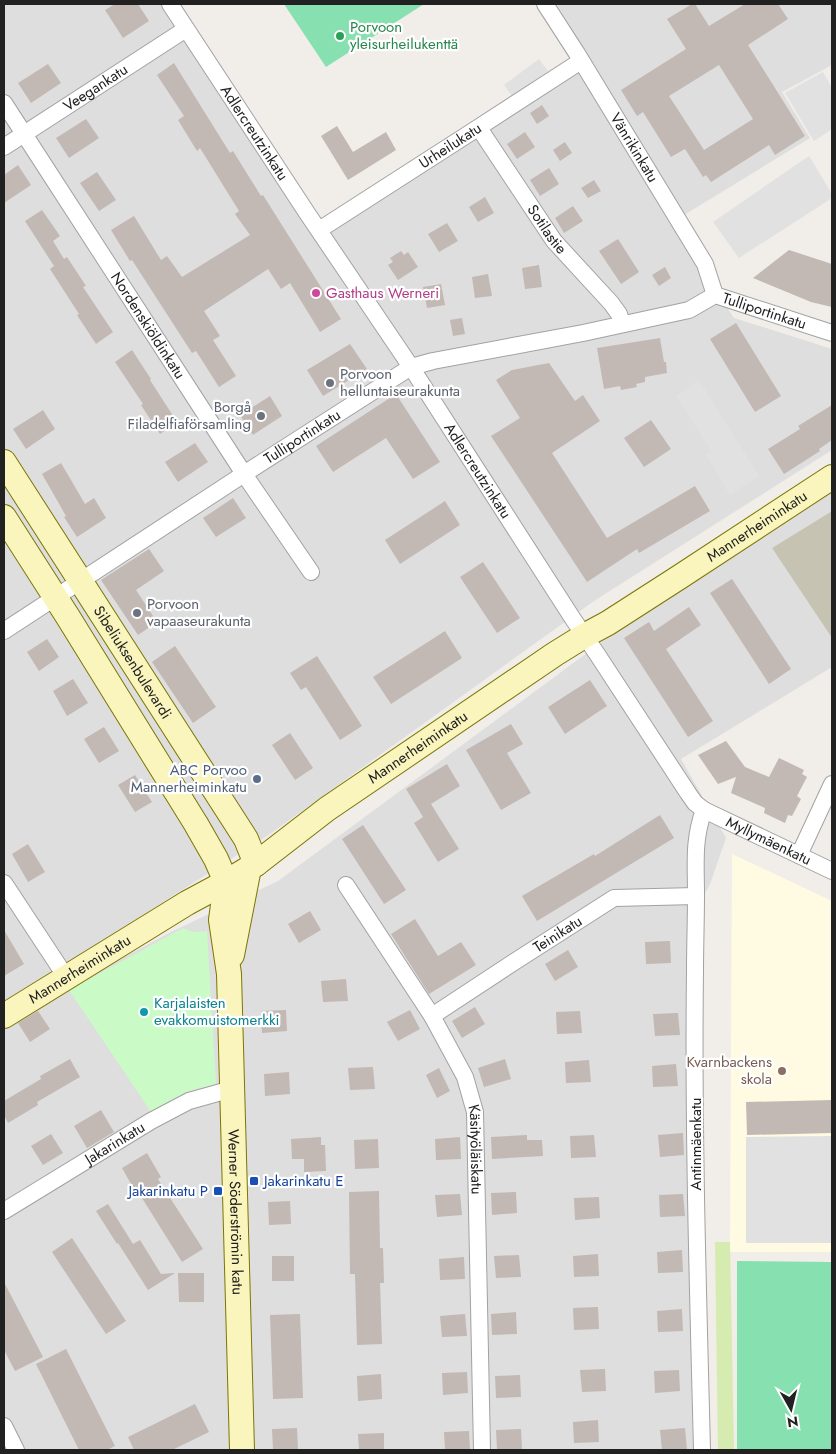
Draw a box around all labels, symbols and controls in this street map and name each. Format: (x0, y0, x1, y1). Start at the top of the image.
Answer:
place label: Porvoon yleisurheilukenttä (350, 16, 458, 55)
marker: Porvoon yleisurheilukenttä (334, 30, 346, 42)
street label: Veegankatu (59, 59, 132, 117)
street label: Adlercreutzinkatu (215, 81, 294, 185)
street label: Vänrikinkatu (605, 109, 664, 187)
street label: Urheilukatu (415, 117, 486, 174)
street label: Sotilastie (522, 200, 572, 259)
street label: Nordenskiöldinkatu (105, 268, 191, 383)
place label: Gasthaus Werneri (326, 282, 439, 304)
marker: Gasthaus Werneri (310, 287, 322, 299)
street label: Tulliportinkatu (720, 287, 809, 335)
place label: Porvoon helluntaiseurakunta (340, 363, 460, 402)
marker: Porvoon helluntaiseurakunta (324, 377, 336, 389)
place label: Borgå Filadelfiaförsamling (127, 396, 251, 435)
street label: Tulliportinkatu (260, 404, 345, 469)
marker: Borgå Filadelfiaförsamling (255, 410, 267, 422)
street label: Adlercreutzinkatu (439, 419, 517, 523)
street label: Mannerheiminkatu (702, 485, 812, 567)
place label: Porvoon vapaaseurakunta (147, 593, 251, 632)
street label: Sibeliuksenbulevardi (88, 601, 177, 723)
marker: Porvoon vapaaseurakunta (131, 607, 143, 619)
street label: Mannerheiminkatu (364, 705, 472, 789)
place label: ABC Porvoo Mannerheiminkatu (131, 759, 247, 798)
marker: ABC Porvoo Mannerheiminkatu (251, 773, 263, 785)
street label: Myllymäenkatu (722, 811, 815, 871)
street label: Teinikatu (529, 910, 586, 958)
street label: Mannerheiminkatu (24, 929, 135, 1009)
place label: Karjalaisten evakkomuistomerkki (154, 992, 279, 1031)
marker: Karjalaisten evakkomuistomerkki (138, 1006, 150, 1018)
place label: Kvarnbackens skola (686, 1051, 772, 1090)
marker: Kvarnbackens skola (776, 1065, 788, 1077)
street label: Antinmäenkatu (685, 1097, 707, 1191)
street label: Käsityöläiskatu (462, 1102, 488, 1195)
street label: Jakarinkatu (79, 1116, 149, 1171)
street label: Werner Söderströmin katu (222, 1129, 249, 1295)
place label: Jakarinkatu E (262, 1170, 344, 1192)
marker: Jakarinkatu E (248, 1175, 260, 1187)
place label: Jakarinkatu P (126, 1180, 208, 1202)
marker: Jakarinkatu P (212, 1185, 224, 1197)
north arrow (766, 1384, 816, 1434)
text: N (786, 1411, 800, 1433)

